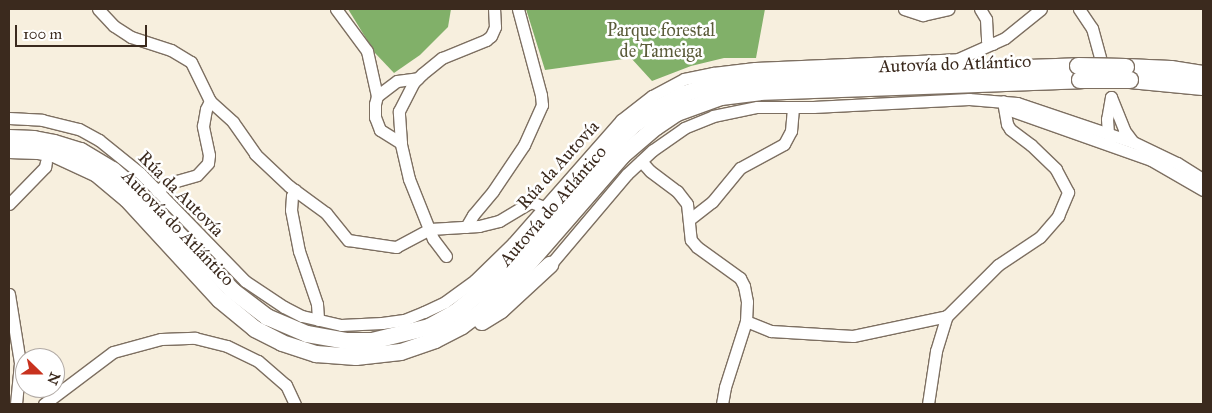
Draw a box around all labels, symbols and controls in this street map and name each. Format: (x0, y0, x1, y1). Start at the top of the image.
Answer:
scale bar (18, 15, 150, 47)
park label: Parque forestal de Tameiga (607, 20, 715, 62)
text: 100 m (23, 25, 62, 43)
street label: Autovía do Atlántico (878, 51, 1032, 77)
street label: Rúa da Autovía (512, 116, 604, 214)
street label: Autovía do Atlántico (495, 141, 611, 271)
street label: Rúa da Autovía (134, 147, 228, 241)
street label: Autovía do Atlántico (117, 166, 239, 290)
north arrow (15, 348, 65, 398)
text: N (43, 370, 64, 387)

